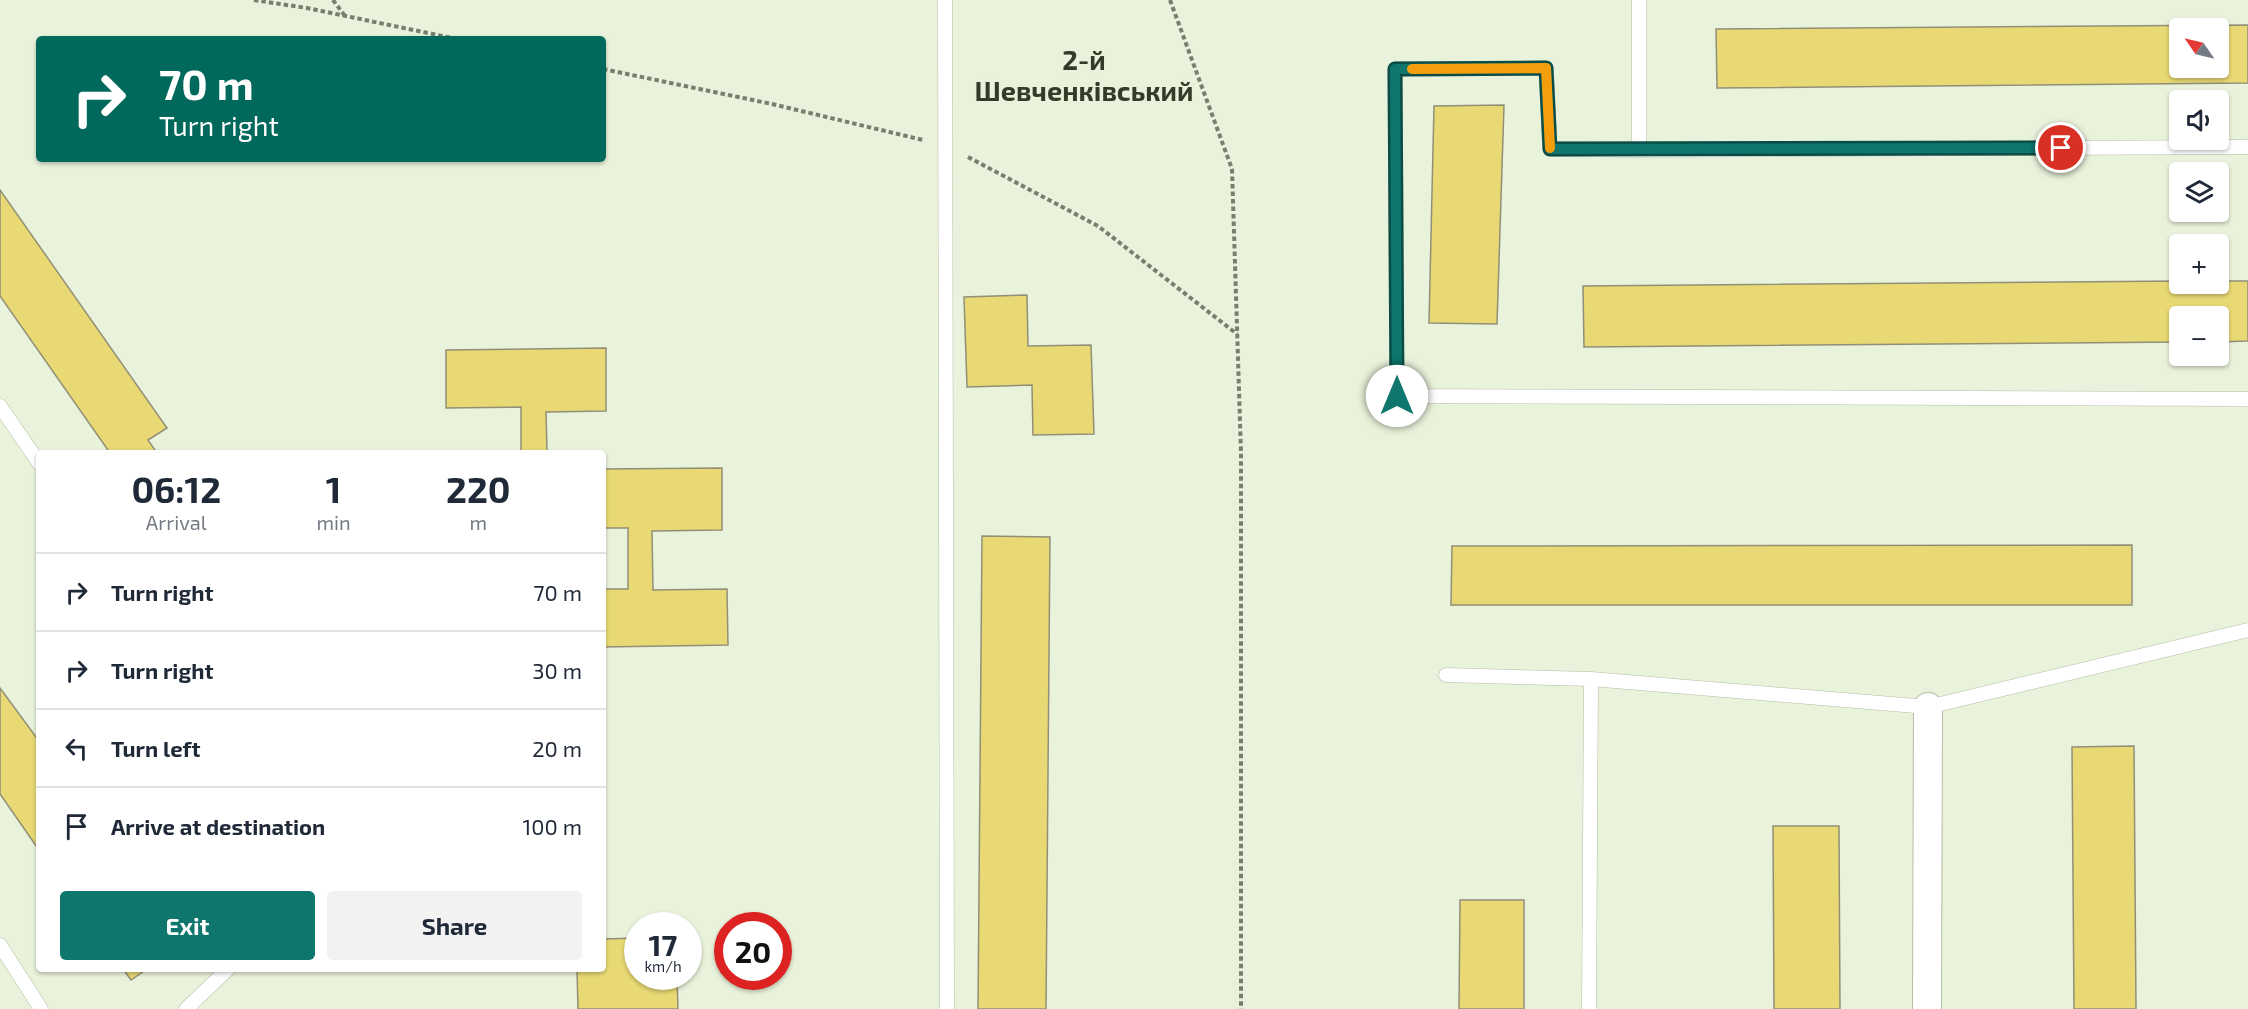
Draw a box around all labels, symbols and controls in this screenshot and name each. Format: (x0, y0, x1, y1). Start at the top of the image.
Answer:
north arrow (2169, 18, 2229, 78)
map controls (2169, 18, 2229, 366)
district label: 2-й Шевченківський (975, 43, 1193, 106)
text: 70 m (159, 58, 254, 108)
icon: right (60, 60, 138, 138)
button: sound (2169, 90, 2229, 150)
text: Turn right (159, 109, 279, 141)
pin (2035, 122, 2086, 173)
icon: arrive (2044, 131, 2077, 164)
button: layers (2169, 162, 2229, 222)
button: + (2169, 234, 2229, 294)
button: − (2169, 306, 2229, 366)
position arrow (1365, 364, 1429, 428)
text: 06:12 (131, 467, 221, 510)
text: 1 (326, 467, 341, 510)
text: 220 (446, 467, 511, 510)
text: Arrival (146, 510, 207, 534)
text: min (317, 510, 351, 534)
text: m (470, 510, 487, 534)
icon: right (60, 576, 93, 609)
text: Turn right (111, 579, 213, 605)
text: 70 m (533, 579, 582, 605)
icon: right (60, 654, 93, 687)
text: Turn right (111, 657, 213, 683)
text: 30 m (532, 657, 582, 683)
icon: left (60, 732, 93, 765)
text: Turn left (111, 735, 200, 761)
text: 20 m (532, 735, 582, 761)
icon: arrive (60, 810, 93, 843)
text: Arrive at destination (111, 813, 325, 839)
text: 100 m (523, 813, 582, 839)
button: Exit (60, 891, 315, 960)
button: Share (327, 891, 582, 960)
speed limit sign: 20 (714, 912, 792, 990)
text: 17 (649, 926, 677, 962)
text: km/h (644, 957, 682, 975)

